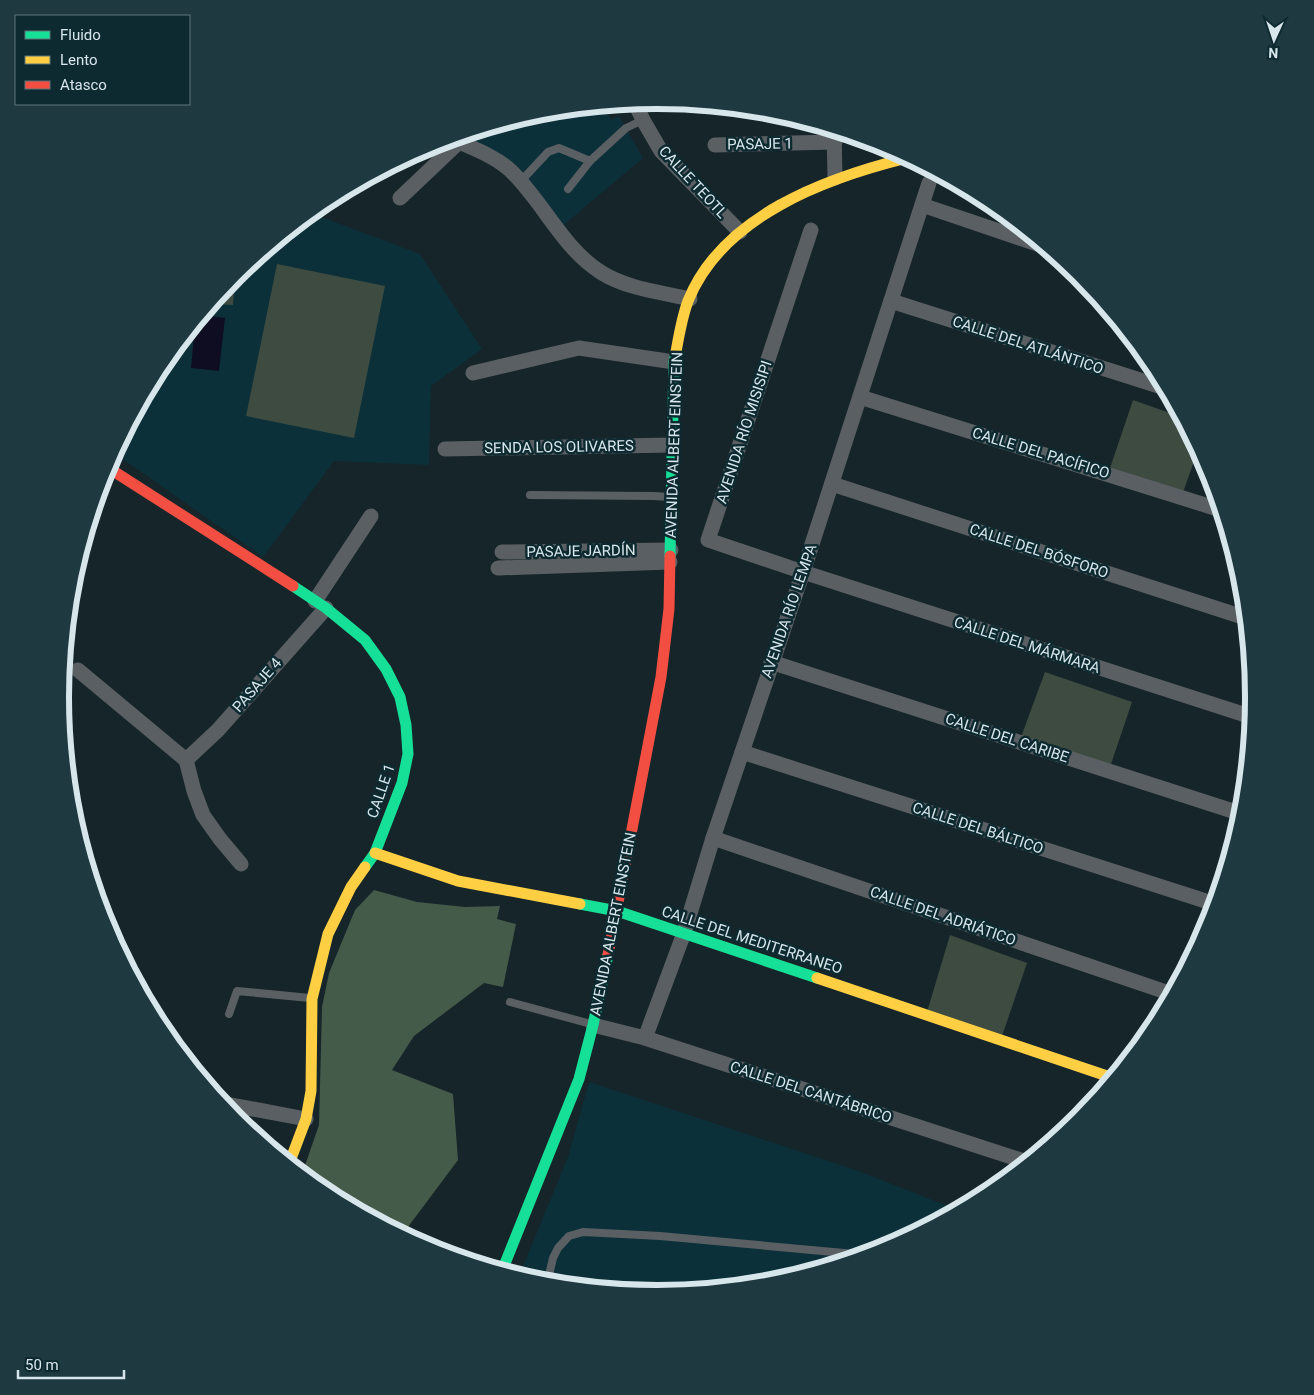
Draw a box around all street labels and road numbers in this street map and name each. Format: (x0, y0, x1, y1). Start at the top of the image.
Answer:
street label: PASAJE 1 (727, 134, 793, 154)
street label: CALLE TEOTL (655, 142, 731, 222)
street label: CALLE DEL ATLÁNTICO (950, 312, 1106, 378)
street label: AVENIDA ALBERT EINSTEIN (662, 352, 686, 538)
street label: AVENIDA RÍO MISISIPI (712, 358, 776, 506)
street label: CALLE DEL PACÍFICO (970, 424, 1112, 482)
street label: SENDA LOS OLIVARES (484, 437, 634, 457)
street label: CALLE DEL BÓSFORO (967, 520, 1111, 582)
street label: PASAJE JARDÍN (526, 541, 636, 561)
street label: AVENIDA RÍO LEMPA (758, 541, 820, 680)
street label: CALLE DEL MÁRMARA (952, 613, 1102, 677)
street label: PASAJE 4 (229, 654, 286, 716)
street label: CALLE DEL CARIBE (943, 710, 1072, 767)
street label: CALLE 1 (363, 761, 399, 821)
street label: CALLE DEL BÁLTICO (910, 798, 1046, 858)
street label: AVENIDA ALBERT EINSTEIN (586, 831, 640, 1017)
street label: CALLE DEL ADRIÁTICO (868, 883, 1018, 949)
street label: CALLE DEL MEDITERRANEO (659, 902, 845, 978)
street label: CALLE DEL CANTÁBRICO (728, 1057, 894, 1127)

